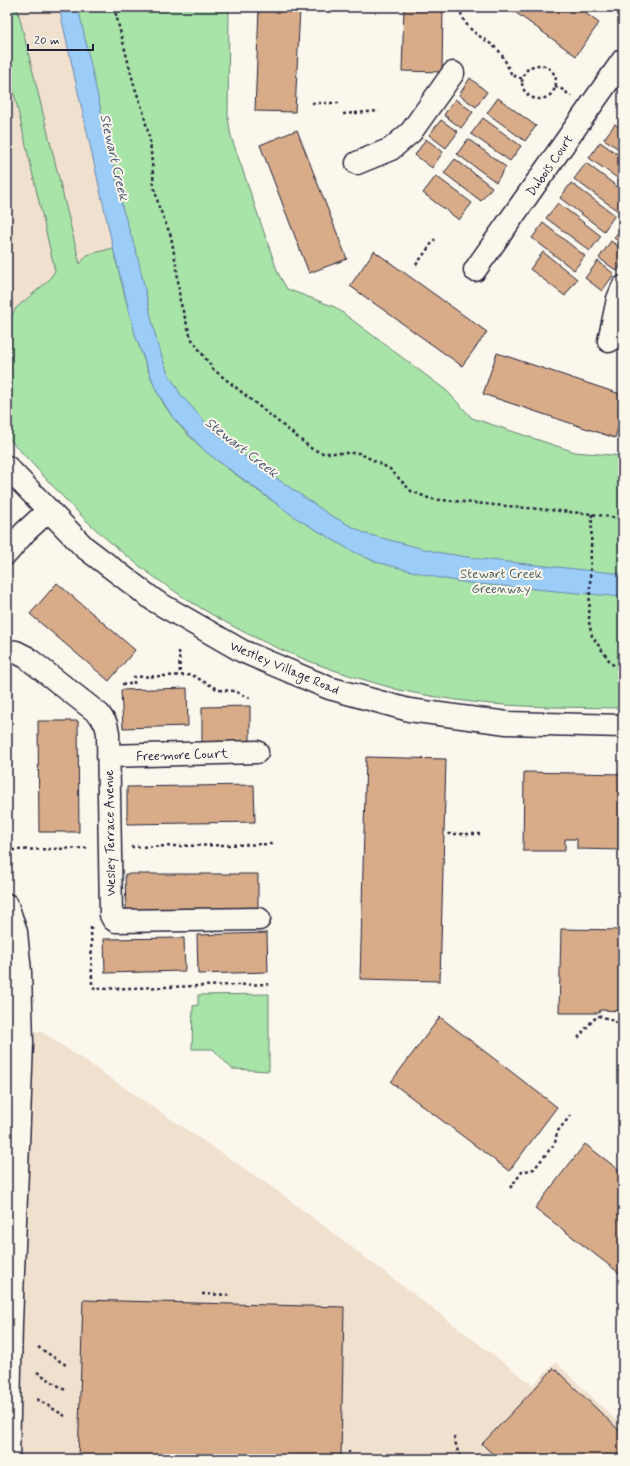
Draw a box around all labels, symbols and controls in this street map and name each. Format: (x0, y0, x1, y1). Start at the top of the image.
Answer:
scale bar (28, 26, 93, 52)
text: 20 m (34, 33, 60, 49)
water label: Stewart Creek (95, 112, 133, 203)
street label: Dubois Court (523, 132, 578, 200)
water label: Stewart Creek (201, 414, 283, 483)
park label: Stewart Creek Greenway (460, 566, 543, 598)
street label: Westley Village Road (227, 638, 342, 700)
street label: Freemore Court (136, 745, 229, 766)
street label: Wesley Terrace Avenue (101, 770, 120, 896)

